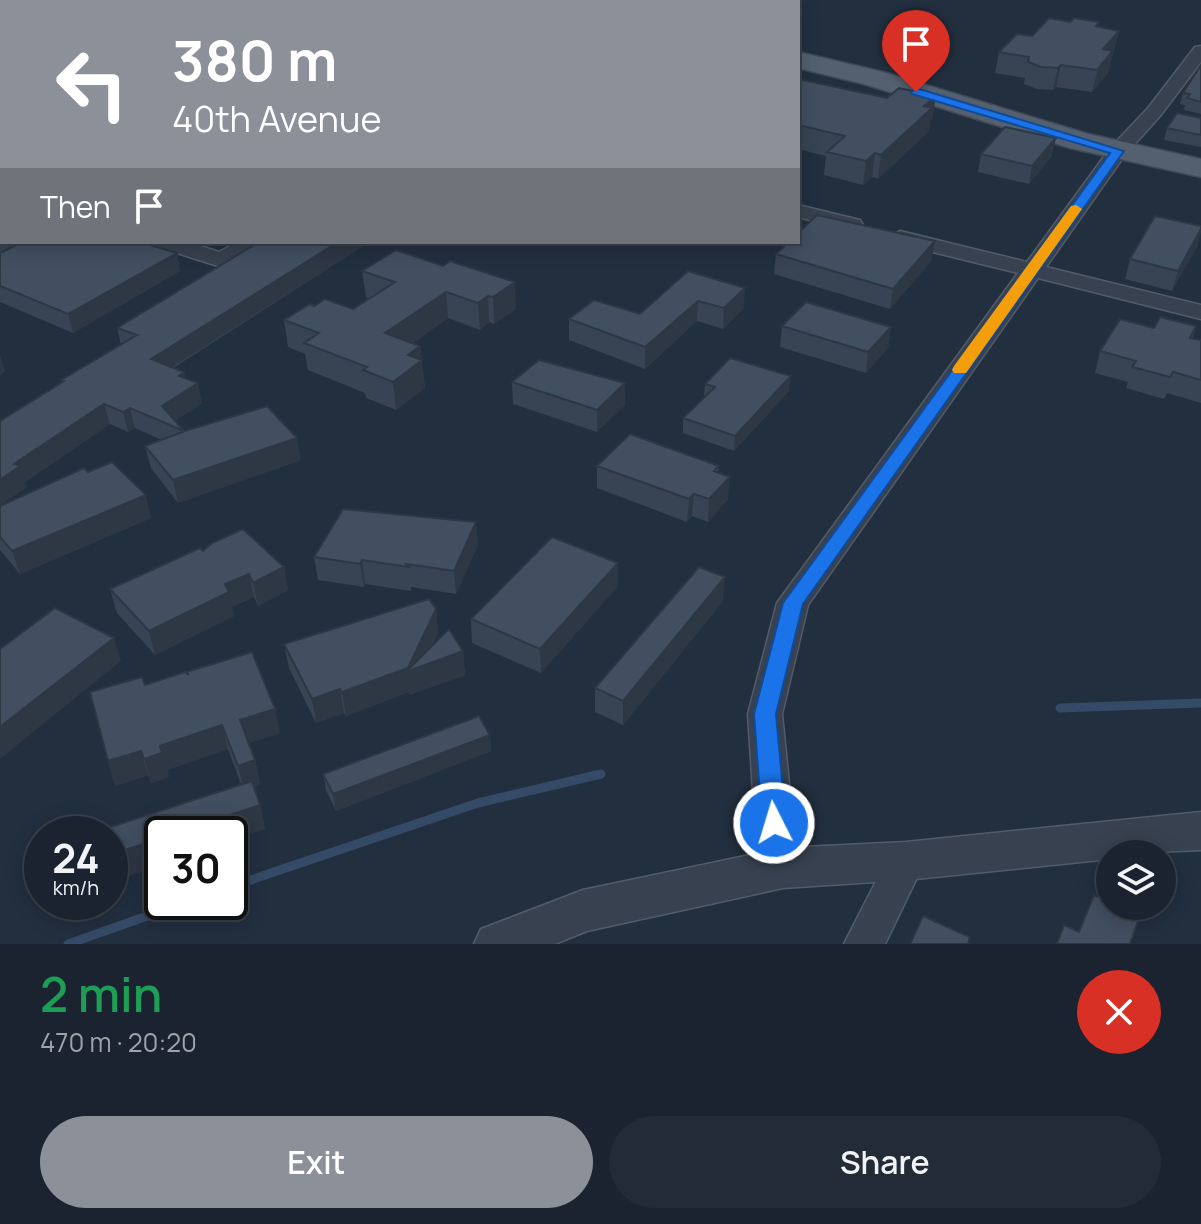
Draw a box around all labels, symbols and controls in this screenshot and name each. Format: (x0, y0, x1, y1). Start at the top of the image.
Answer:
pin (882, 10, 950, 92)
text: 380 m (172, 21, 337, 98)
icon: arrive (894, 22, 938, 66)
icon: left (40, 32, 144, 136)
text: 40th Avenue (172, 94, 381, 143)
icon: arrive (127, 184, 171, 228)
text: Then (40, 186, 111, 227)
position arrow (732, 781, 816, 865)
speed limit sign: 30 (144, 816, 248, 920)
text: 24 (52, 830, 100, 885)
map controls (1096, 840, 1176, 920)
button: layers (1096, 840, 1176, 920)
text: km/h (53, 874, 99, 901)
text: 2 min (40, 961, 162, 1026)
button: close (1077, 970, 1161, 1054)
text: 470 m · 20:20 (40, 1024, 197, 1060)
button: Exit (40, 1116, 593, 1208)
button: Share (609, 1116, 1161, 1208)

